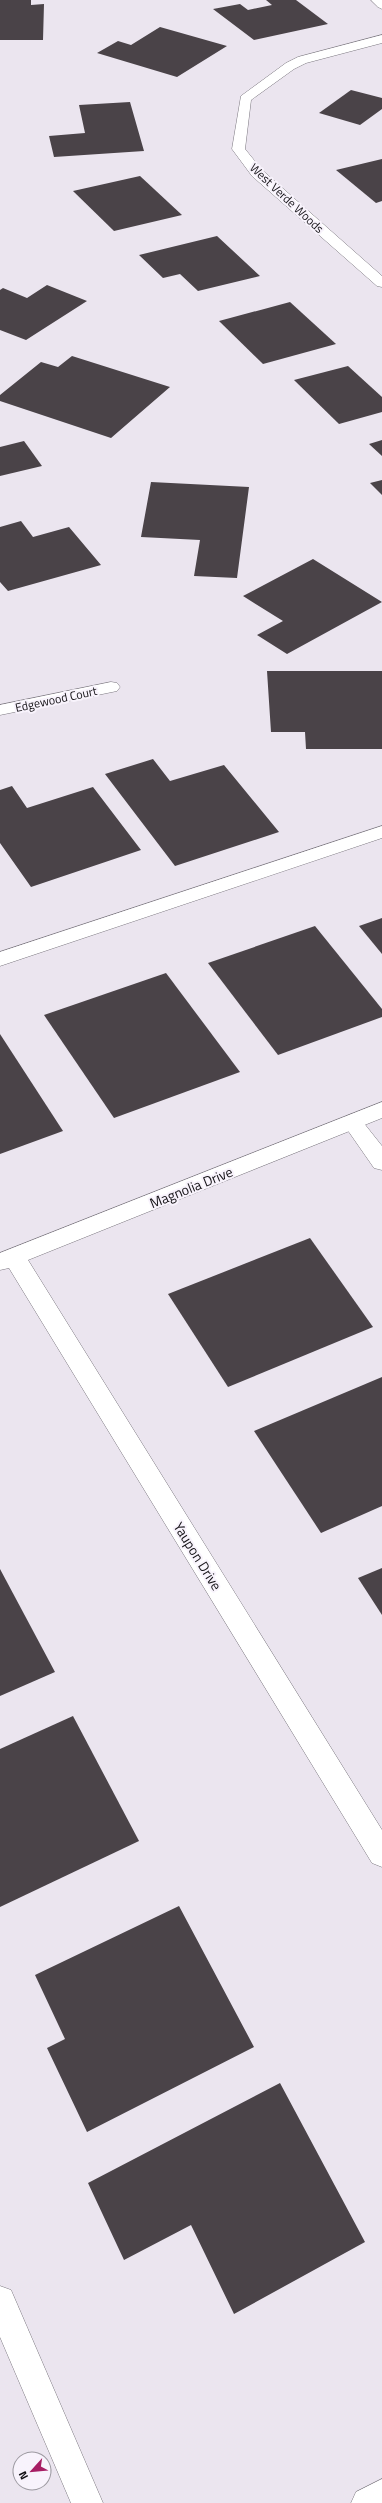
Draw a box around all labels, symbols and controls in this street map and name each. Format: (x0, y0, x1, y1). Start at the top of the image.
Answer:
street label: West Verde Woods (246, 158, 329, 238)
street label: Edgewood Court (13, 681, 99, 717)
street label: Magnolia Drive (146, 1161, 236, 1213)
street label: Yaupon Drive (169, 1518, 227, 1594)
north arrow (12, 2451, 52, 2491)
text: N (14, 2469, 32, 2483)

